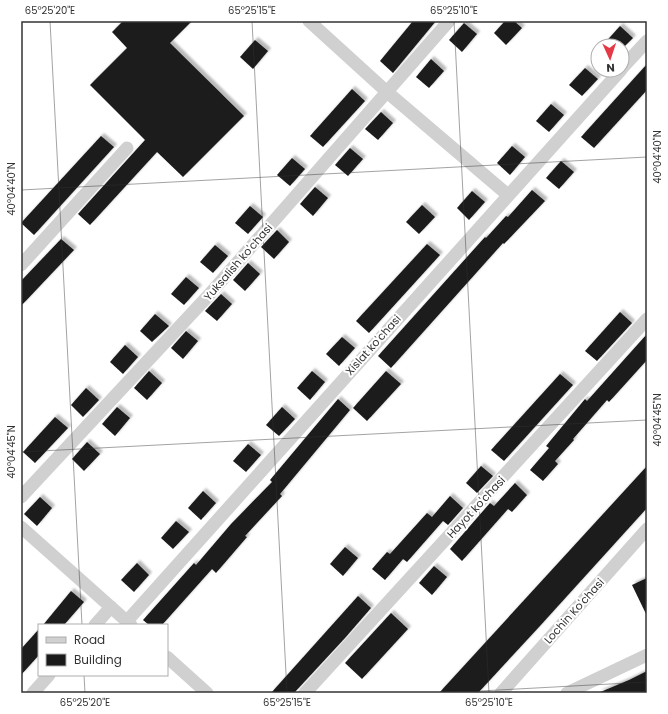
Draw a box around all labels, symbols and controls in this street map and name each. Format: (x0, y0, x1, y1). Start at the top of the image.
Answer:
text: 65°25'20"E (25, 3, 75, 18)
text: 65°25'15"E (228, 3, 276, 18)
text: 65°25'10"E (430, 3, 478, 18)
north arrow (590, 38, 630, 78)
text: N (606, 60, 615, 76)
text: 40°04'40"N (650, 130, 665, 184)
text: 40°04'40"N (4, 162, 19, 216)
street label: Yuksalish ko'chasi (200, 220, 276, 304)
street label: Xislat ko'chasi (341, 311, 405, 379)
text: 40°04'45"N (650, 393, 665, 447)
text: 40°04'45"N (4, 425, 19, 479)
street label: Hayot ko'chasi (443, 472, 509, 541)
street label: Lochin Ko'chasi (540, 575, 608, 647)
legend (38, 624, 168, 676)
text: Road (74, 631, 105, 648)
text: Building (74, 651, 122, 668)
text: 65°25'20"E (60, 695, 110, 710)
text: 65°25'15"E (263, 695, 311, 710)
text: 65°25'10"E (465, 695, 513, 710)

